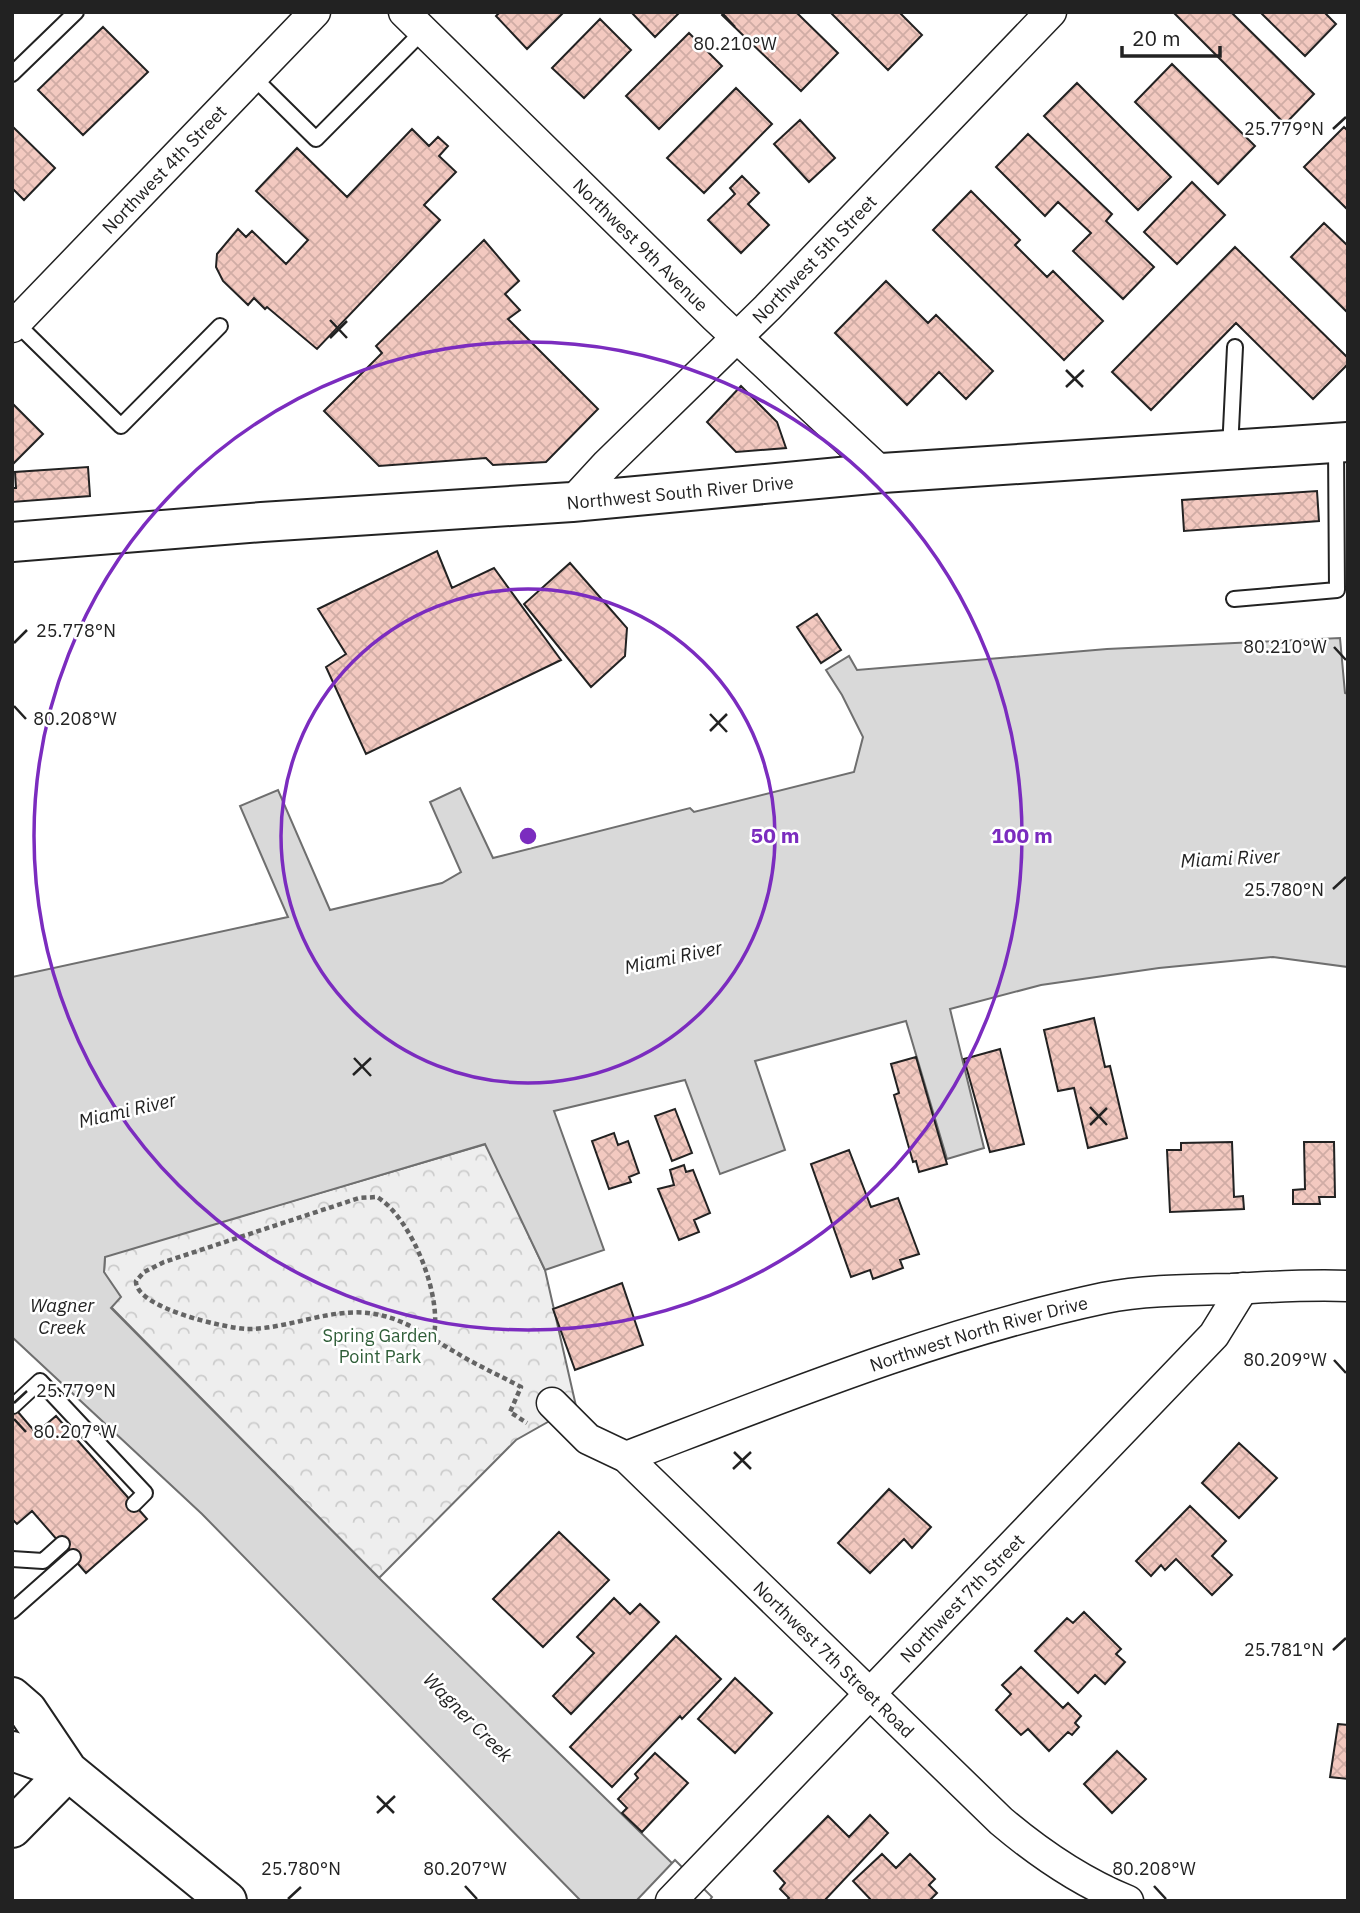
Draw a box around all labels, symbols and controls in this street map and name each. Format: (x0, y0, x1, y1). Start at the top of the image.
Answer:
scale bar (1122, 14, 1220, 58)
text: 20 m (1132, 24, 1181, 52)
text: 80.210°W (693, 32, 777, 55)
street label: Northwest 4th Street (97, 100, 231, 238)
text: 25.779°N (1244, 117, 1324, 140)
street label: Northwest 9th Avenue (569, 173, 714, 316)
street label: Northwest 5th Street (747, 190, 881, 328)
street label: Northwest South River Drive (566, 470, 795, 514)
text: 25.778°N (36, 619, 116, 642)
text: 80.210°W (1243, 635, 1327, 658)
text: 80.208°W (33, 707, 117, 730)
text: 50 m (751, 821, 799, 849)
text: 100 m (991, 821, 1053, 849)
centre of rings (516, 824, 540, 848)
water label: Miami River (1180, 843, 1281, 873)
text: 25.780°N (1244, 878, 1324, 901)
water label: Miami River (622, 935, 725, 979)
water label: Miami River (76, 1087, 179, 1133)
street label: Northwest North River Drive (866, 1290, 1090, 1376)
water label: Wagner Creek (30, 1293, 95, 1339)
park label: Spring Garden Point Park (322, 1324, 438, 1368)
text: 80.209°W (1243, 1348, 1327, 1371)
text: 25.779°N (36, 1379, 116, 1402)
text: 80.207°W (33, 1420, 117, 1443)
street label: Northwest 7th Street (895, 1529, 1029, 1667)
street label: Northwest 7th Street Road (749, 1576, 919, 1742)
text: 25.781°N (1244, 1638, 1324, 1661)
water label: Wagner Creek (418, 1667, 518, 1767)
text: 25.780°N (261, 1857, 341, 1880)
text: 80.207°W (423, 1857, 507, 1880)
text: 80.208°W (1112, 1857, 1196, 1880)

